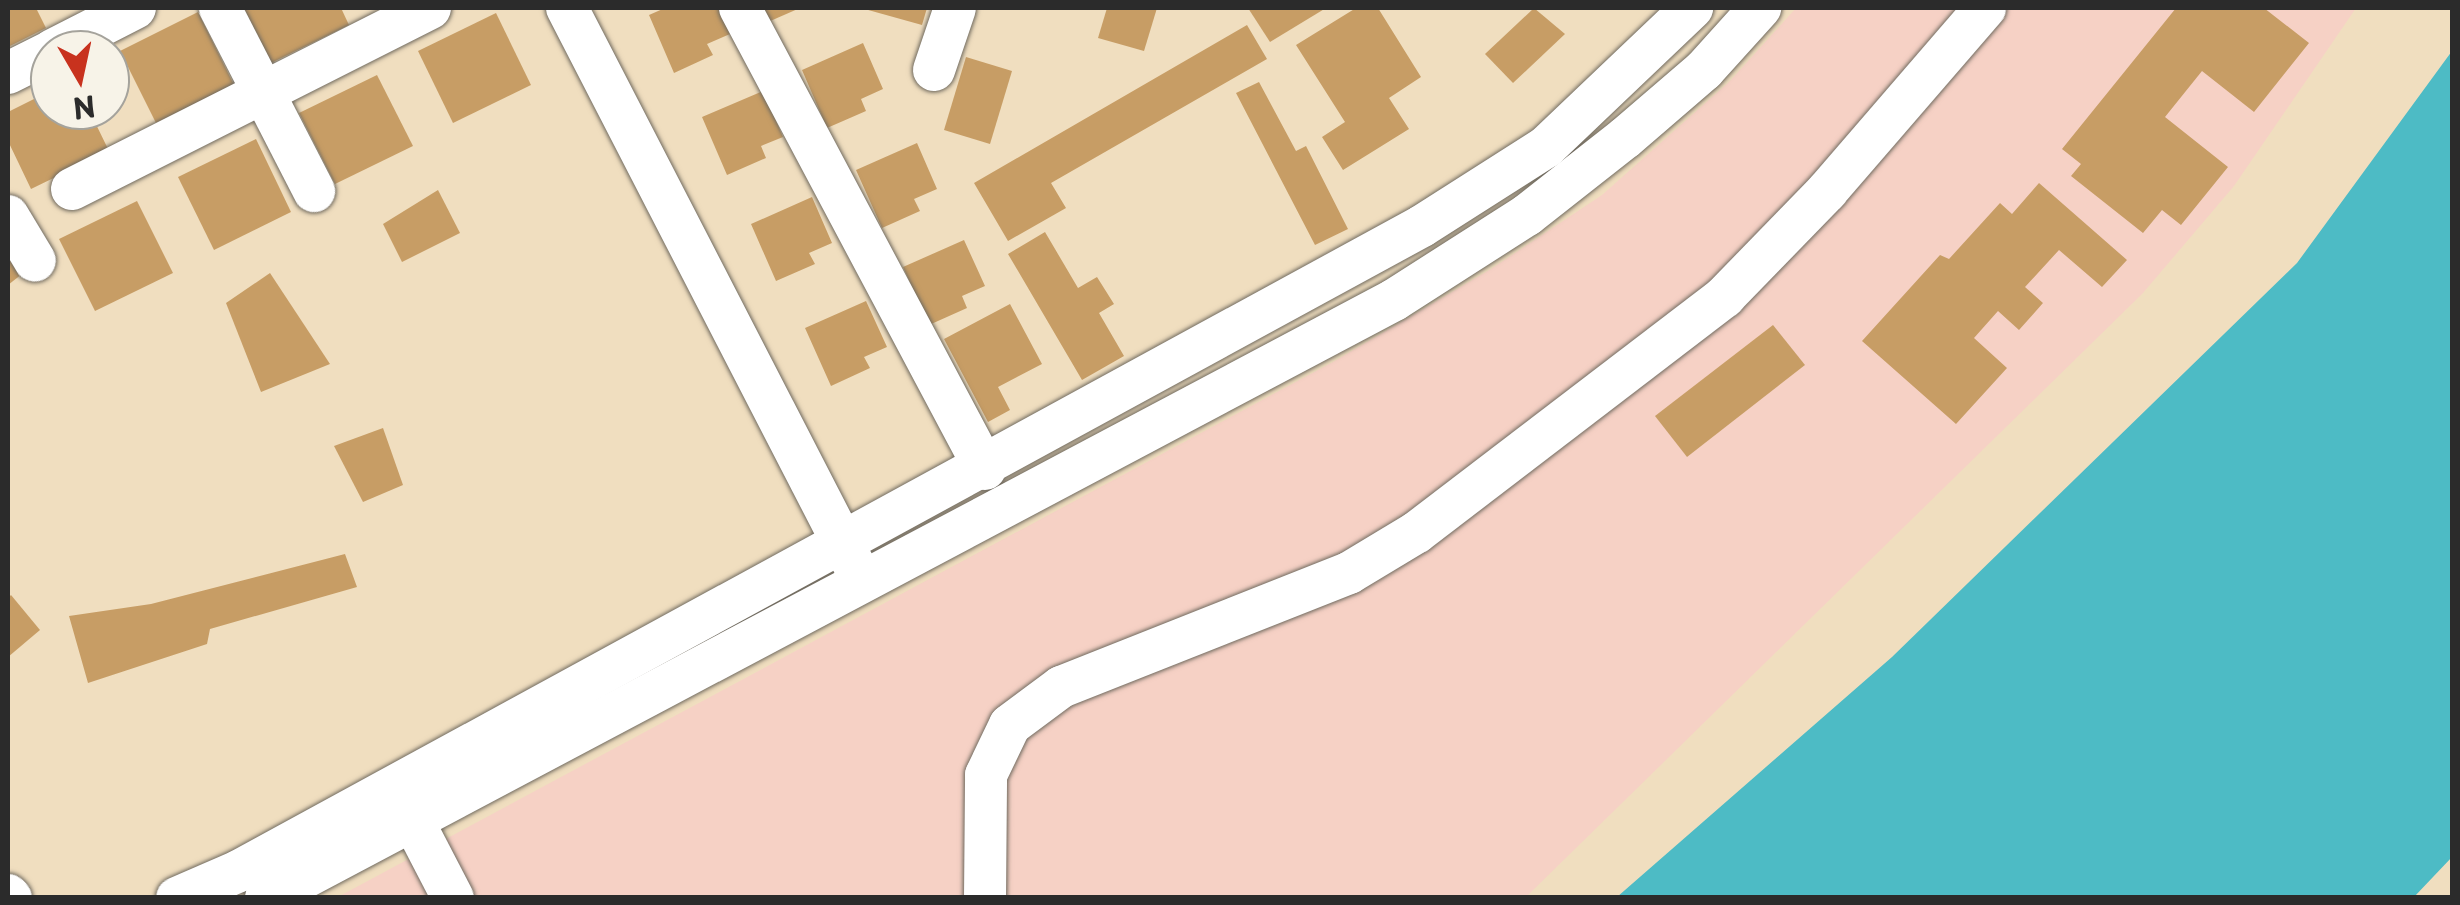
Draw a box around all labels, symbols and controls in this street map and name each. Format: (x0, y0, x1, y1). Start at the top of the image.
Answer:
north arrow (30, 30, 130, 130)
text: N (70, 85, 99, 131)

